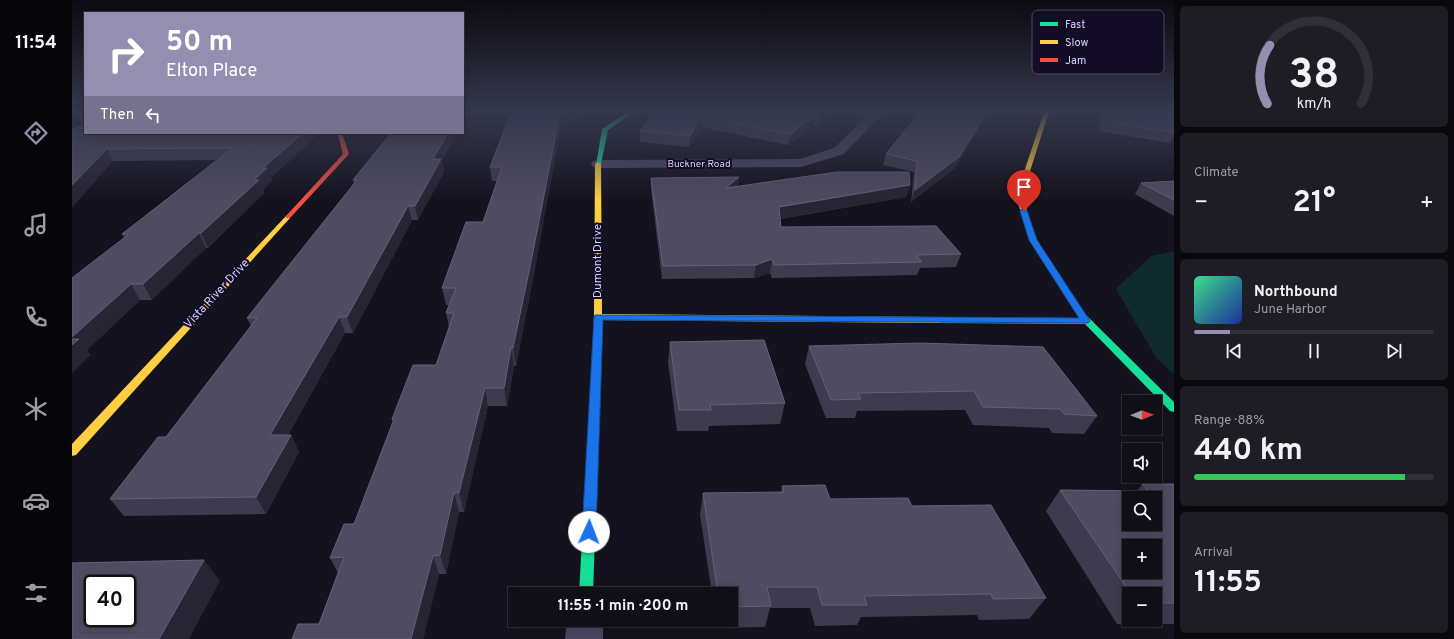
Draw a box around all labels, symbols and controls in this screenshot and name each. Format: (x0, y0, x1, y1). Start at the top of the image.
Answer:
legend (1032, 10, 1164, 74)
text: Fast (1065, 18, 1085, 32)
text: 50 m (166, 25, 233, 61)
icon: right (100, 28, 152, 80)
text: 11:54 (15, 32, 57, 55)
text: Slow (1065, 36, 1088, 50)
text: 38 (1288, 50, 1340, 103)
text: Jam (1065, 54, 1086, 68)
text: Elton Place (166, 60, 257, 83)
text: km/h (1297, 95, 1331, 113)
icon: left (142, 104, 164, 126)
text: Then (100, 106, 134, 125)
icon: directions (22, 119, 50, 147)
street label: Buckner Road (667, 158, 731, 171)
text: Climate (1194, 165, 1239, 181)
pin (1007, 170, 1041, 211)
icon: arrive (1013, 176, 1035, 198)
text: 21° (1293, 185, 1335, 222)
text: − (1194, 190, 1208, 217)
text: + (1420, 190, 1434, 217)
icon: music (22, 211, 50, 239)
street label: Dumont Drive (590, 224, 606, 298)
street label: Vista River Drive (181, 256, 253, 332)
text: Northbound (1254, 283, 1338, 302)
text: June Harbor (1254, 302, 1327, 318)
icon: phone (22, 303, 50, 331)
icon: previous (1223, 340, 1245, 362)
icon: pause (1303, 340, 1325, 362)
icon: next (1383, 340, 1405, 362)
icon: climate (22, 395, 50, 423)
north arrow (1122, 395, 1162, 435)
map controls (1122, 395, 1162, 627)
text: Range · 88% (1194, 413, 1265, 429)
text: 440 km (1194, 433, 1303, 470)
button: sound (1122, 443, 1162, 483)
icon: car (22, 487, 50, 515)
button: search (1122, 491, 1162, 531)
position arrow (568, 511, 610, 553)
button: + (1122, 539, 1162, 579)
text: Arrival (1194, 545, 1233, 561)
text: 11:55 (1194, 565, 1262, 602)
speed limit sign: 40 (84, 575, 136, 627)
icon: filters (22, 579, 50, 607)
button: − (1122, 587, 1162, 627)
text: 11:55 · 1 min · 200 m (558, 597, 688, 616)

